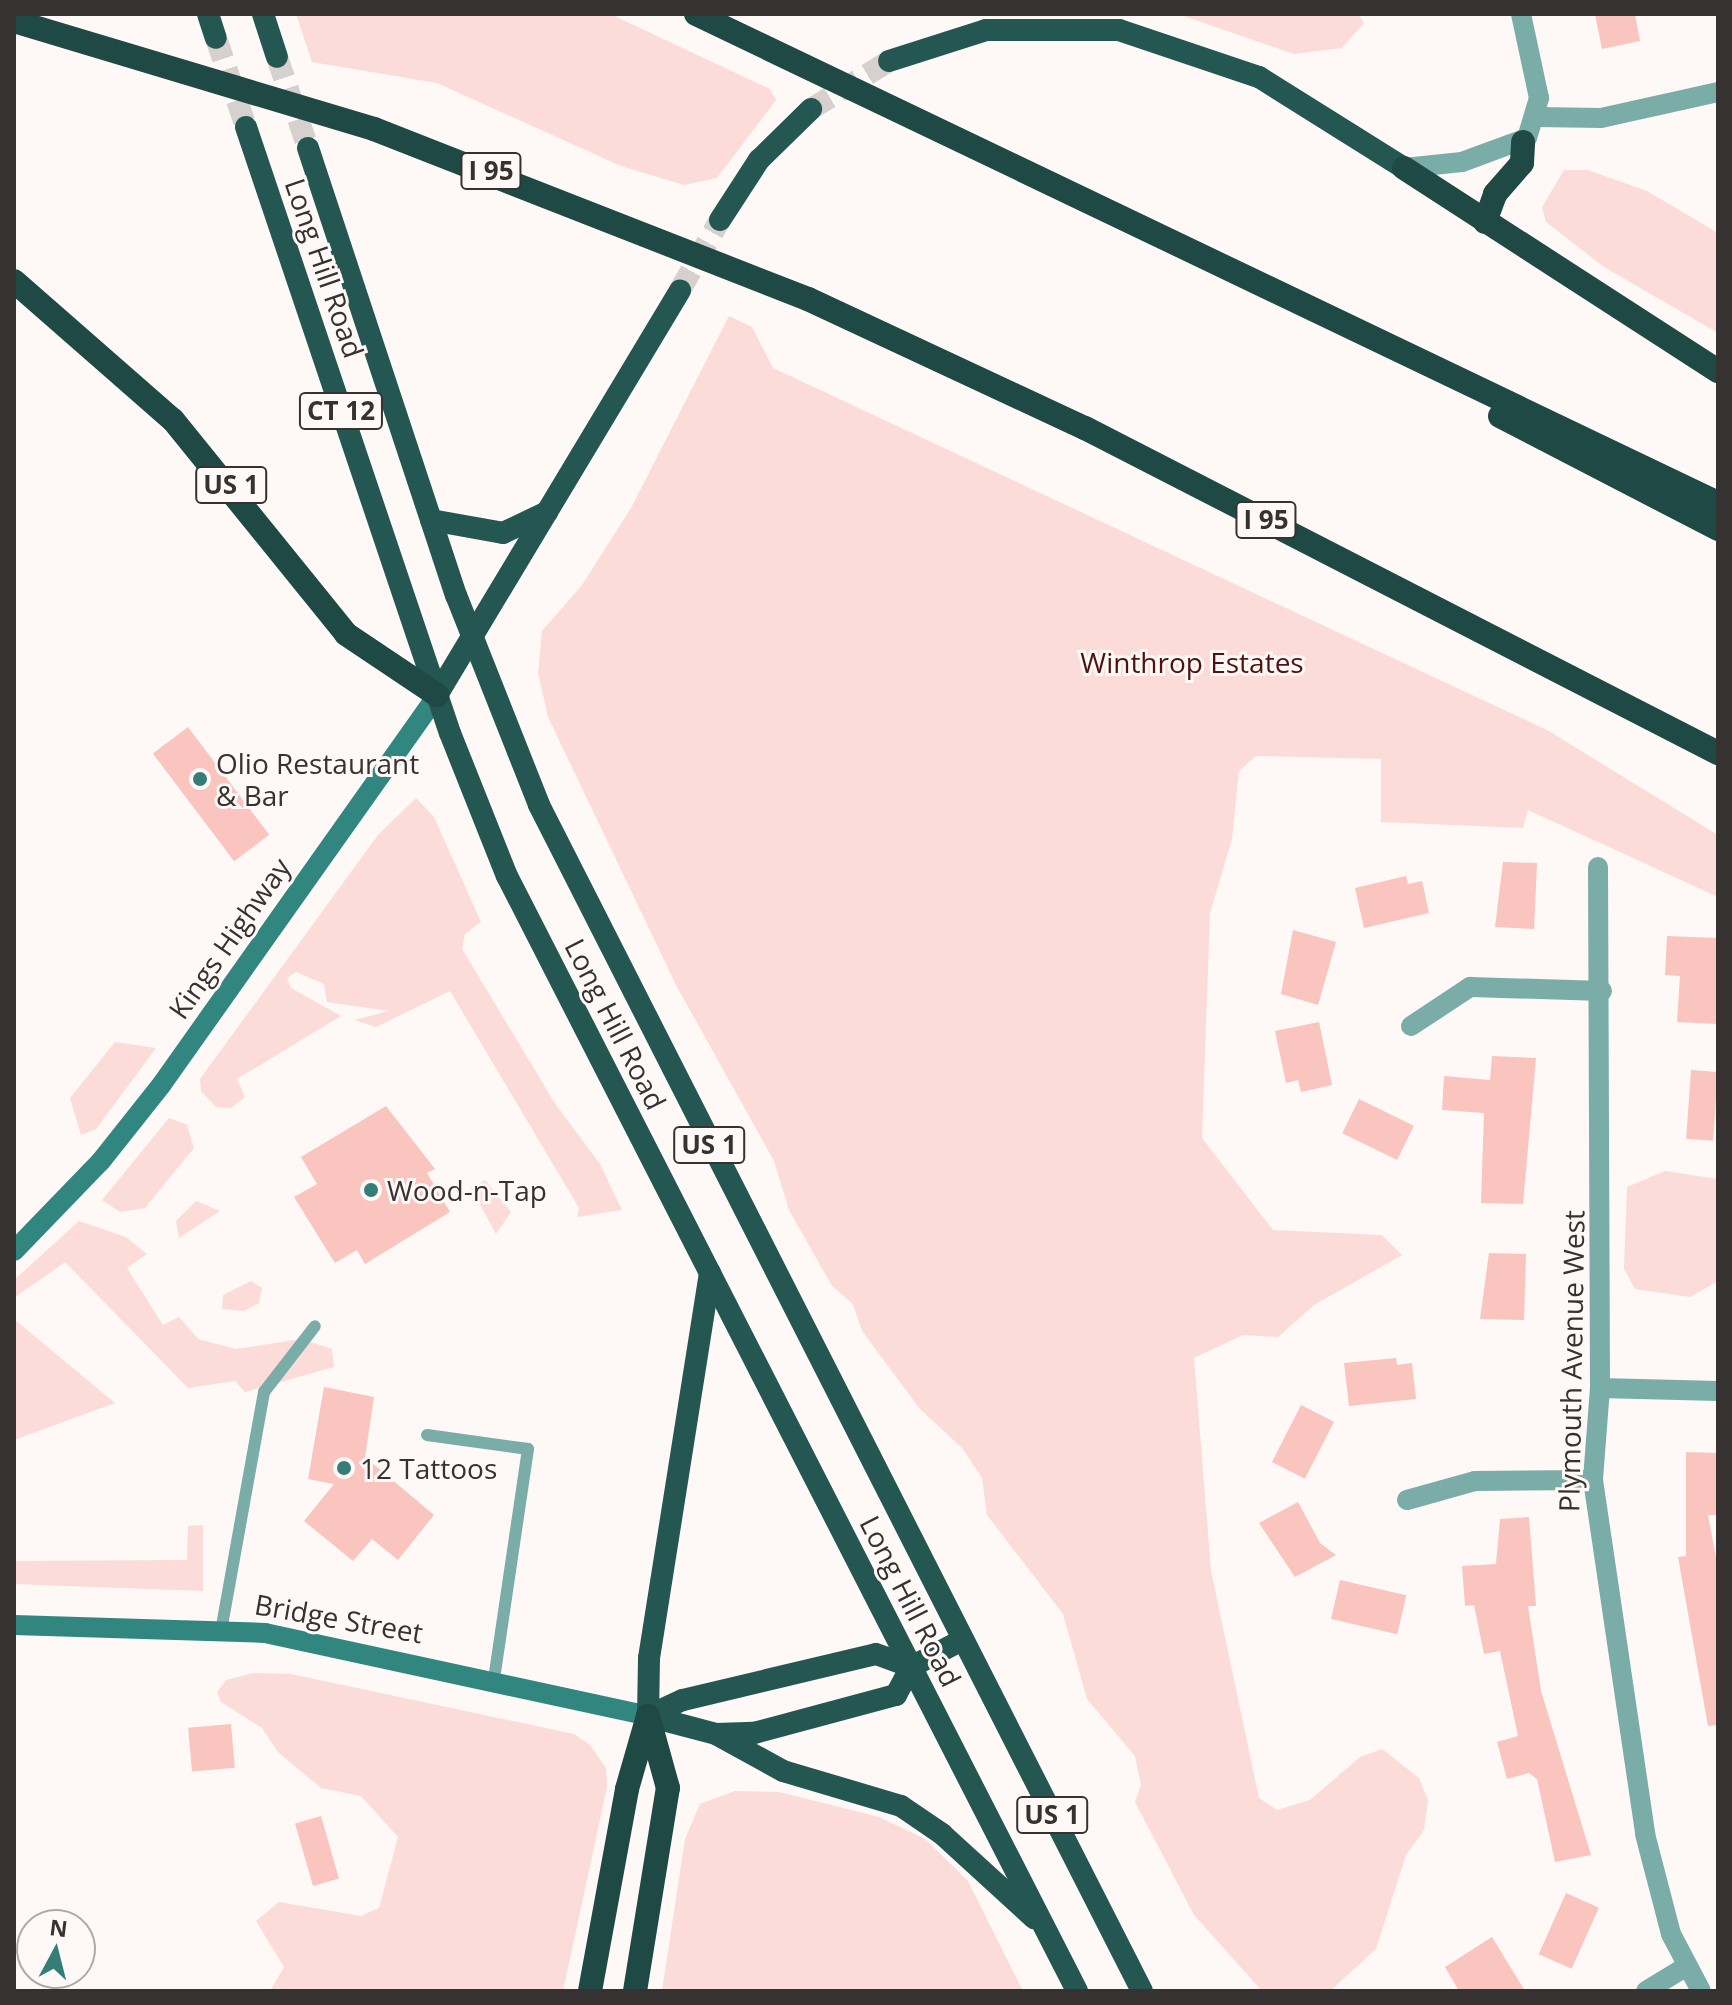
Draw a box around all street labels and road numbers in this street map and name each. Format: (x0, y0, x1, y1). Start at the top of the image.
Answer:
road number: I 95 (459, 149, 523, 193)
street label: Long Hill Road (279, 174, 371, 362)
road number: CT 12 (297, 389, 385, 433)
road number: US 1 (195, 463, 267, 507)
road number: I 95 (1234, 498, 1298, 542)
street label: Kings Highway (161, 851, 297, 1025)
street label: Long Hill Road (559, 933, 673, 1115)
road number: US 1 (673, 1123, 745, 1167)
street label: Plymouth Avenue West (1552, 1210, 1590, 1512)
street label: Long Hill Road (854, 1510, 968, 1692)
street label: Bridge Street (252, 1587, 426, 1649)
road number: US 1 (1016, 1793, 1088, 1837)

